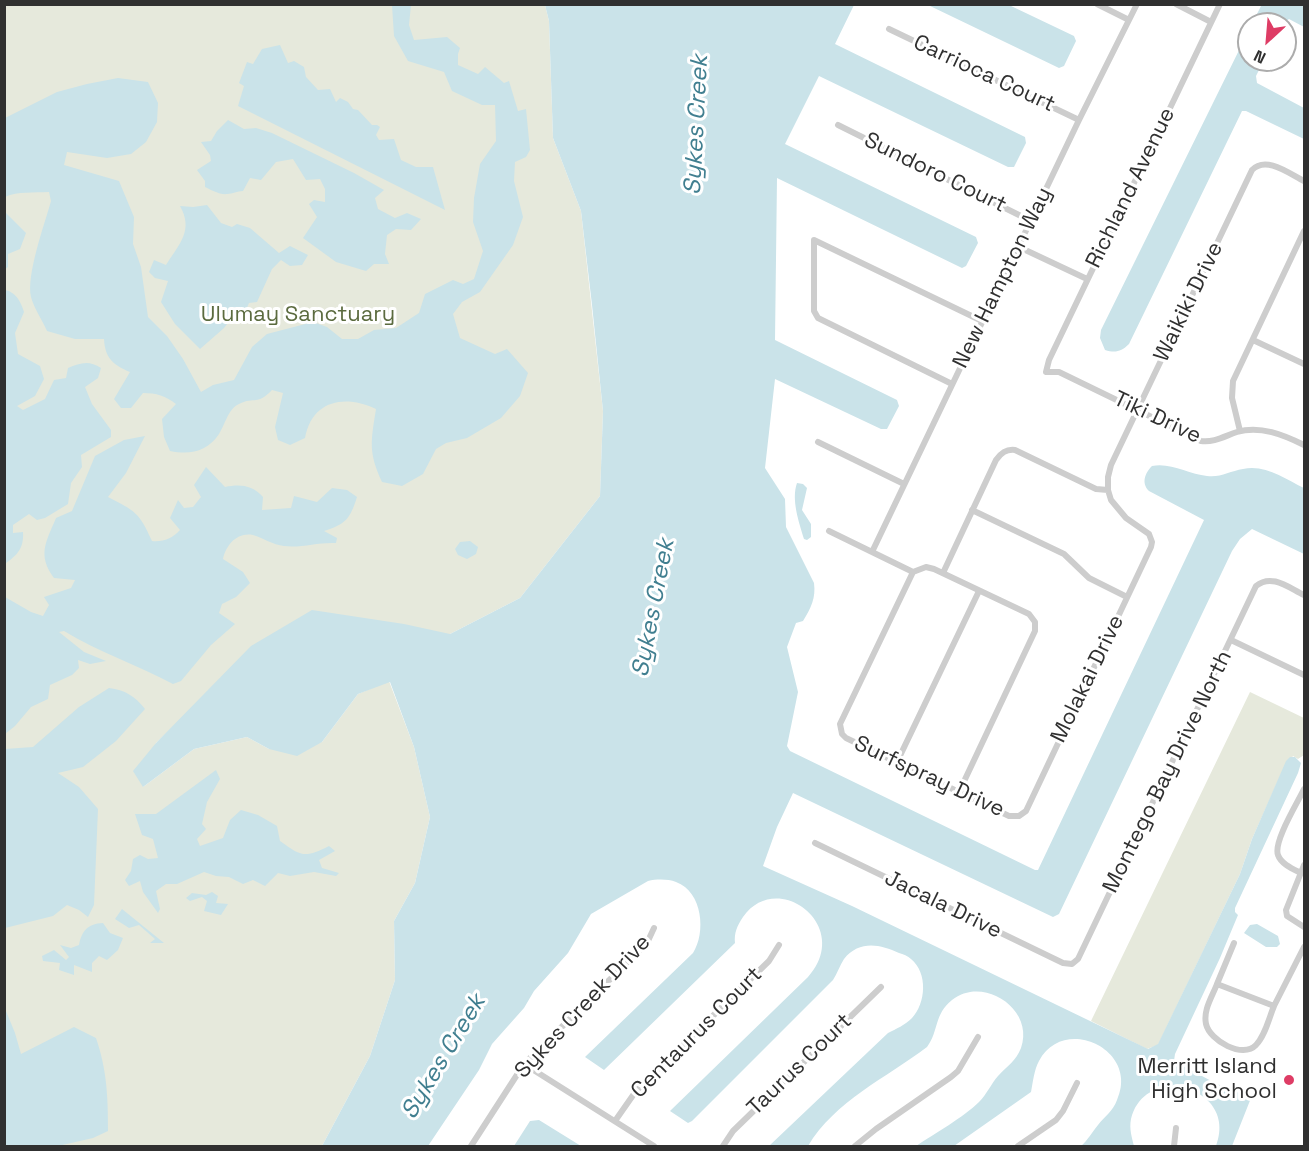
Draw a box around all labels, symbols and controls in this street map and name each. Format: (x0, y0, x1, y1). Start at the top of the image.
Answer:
north arrow (1237, 12, 1297, 72)
street label: Carrioca Court (909, 30, 1059, 118)
text: N (1250, 45, 1269, 69)
water label: Sykes Creek (679, 54, 715, 196)
street label: Richland Avenue (1081, 104, 1181, 272)
street label: Sundoro Court (860, 127, 1010, 219)
street label: New Hampton Way (948, 183, 1058, 373)
street label: Waikiki Drive (1149, 238, 1229, 366)
park label: Ulumay Sanctuary (201, 302, 395, 328)
street label: Tiki Drive (1109, 386, 1205, 450)
water label: Sykes Creek (627, 537, 681, 679)
street label: Molakai Drive (1046, 611, 1130, 747)
street label: Montego Bay Drive North (1098, 646, 1238, 898)
street label: Surfspray Drive (850, 731, 1008, 823)
street label: Jacala Drive (880, 865, 1006, 945)
street label: Sykes Creek Drive (510, 930, 656, 1084)
street label: Centaurus Court (626, 962, 768, 1104)
water label: Sykes Creek (396, 990, 492, 1124)
street label: Taurus Court (742, 1008, 858, 1122)
place label: Merritt Island High School (1137, 1054, 1277, 1106)
marker: Merritt Island High School (1282, 1073, 1296, 1087)

